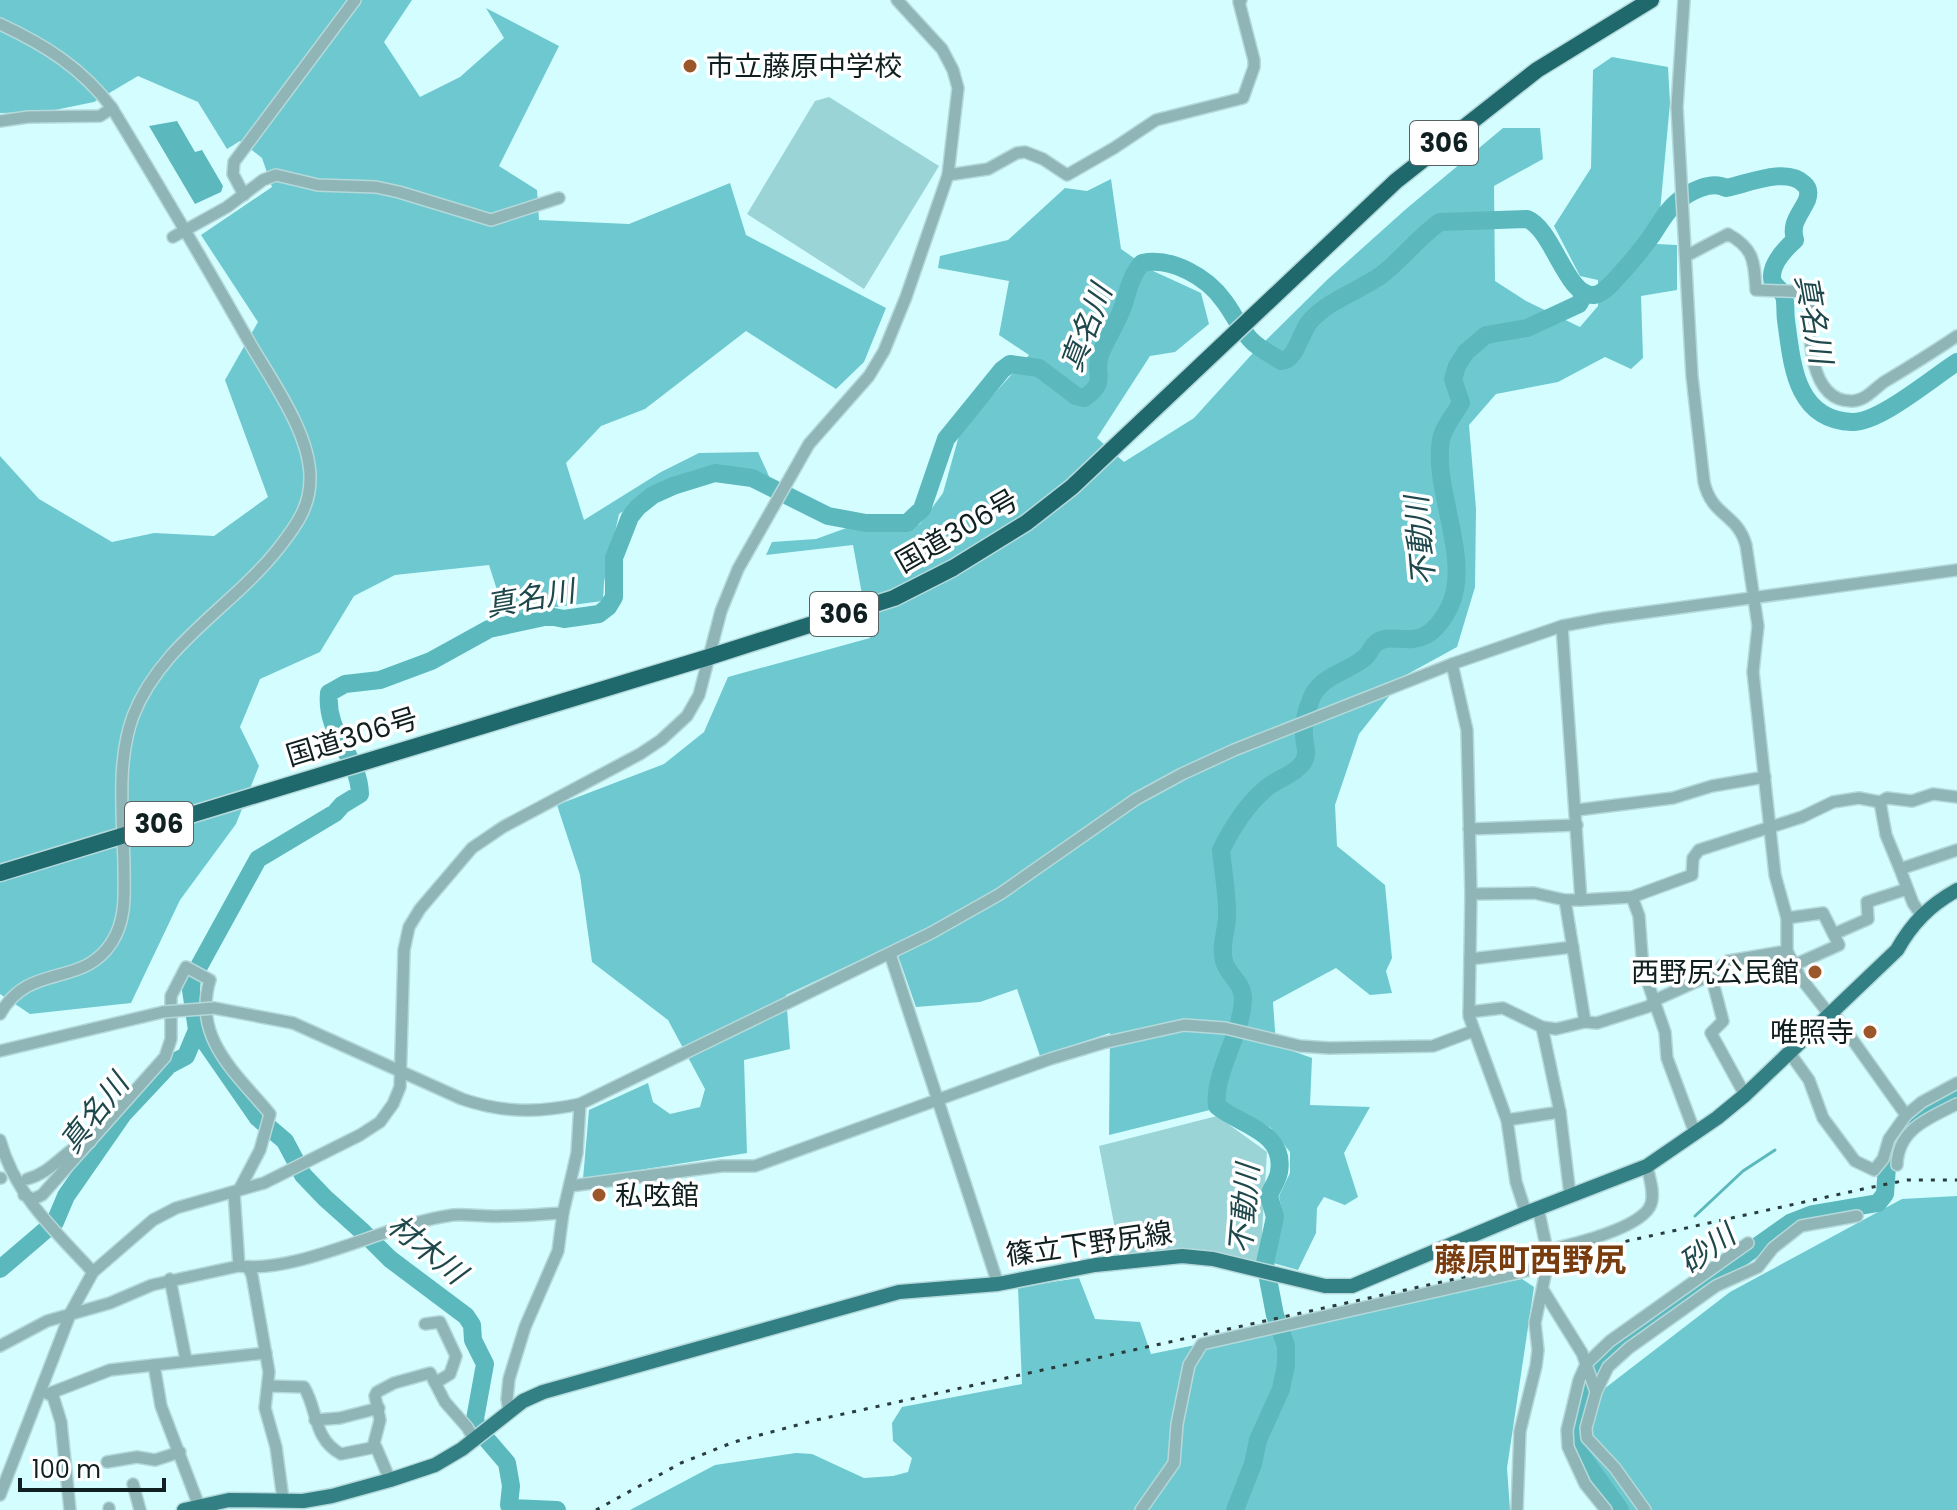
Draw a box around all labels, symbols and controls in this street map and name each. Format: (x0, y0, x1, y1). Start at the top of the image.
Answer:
place label: 市立藤原中学校 (706, 47, 902, 86)
marker: 市立藤原中学校 (681, 57, 699, 75)
road number: 306 (1410, 121, 1478, 165)
water label: 真名川 (1785, 271, 1844, 370)
water label: 真名川 (1050, 275, 1123, 378)
street label: 国道306号 (888, 480, 1026, 582)
water label: 不動川 (1394, 491, 1445, 588)
water label: 真名川 (482, 568, 581, 627)
road number: 306 (810, 592, 878, 636)
street label: 国道306号 (281, 698, 423, 776)
road number: 306 (125, 802, 193, 846)
place label: 西野尻公民館 (1631, 953, 1799, 992)
marker: 西野尻公民館 (1806, 963, 1824, 981)
place label: 唯照寺 (1770, 1013, 1854, 1052)
marker: 唯照寺 (1861, 1023, 1879, 1041)
water label: 真名川 (49, 1062, 140, 1162)
water label: 不動川 (1219, 1159, 1270, 1256)
place label: 私呟館 (615, 1176, 699, 1215)
marker: 私呟館 (590, 1186, 608, 1204)
water label: 材木川 (378, 1204, 478, 1296)
water label: 砂川 (1670, 1212, 1746, 1284)
street label: 篠立下野尻線 (1003, 1213, 1175, 1275)
district label: 藤原町西野尻 (1434, 1237, 1626, 1282)
scale bar (20, 1442, 164, 1492)
text: 100 m (32, 1453, 101, 1486)

